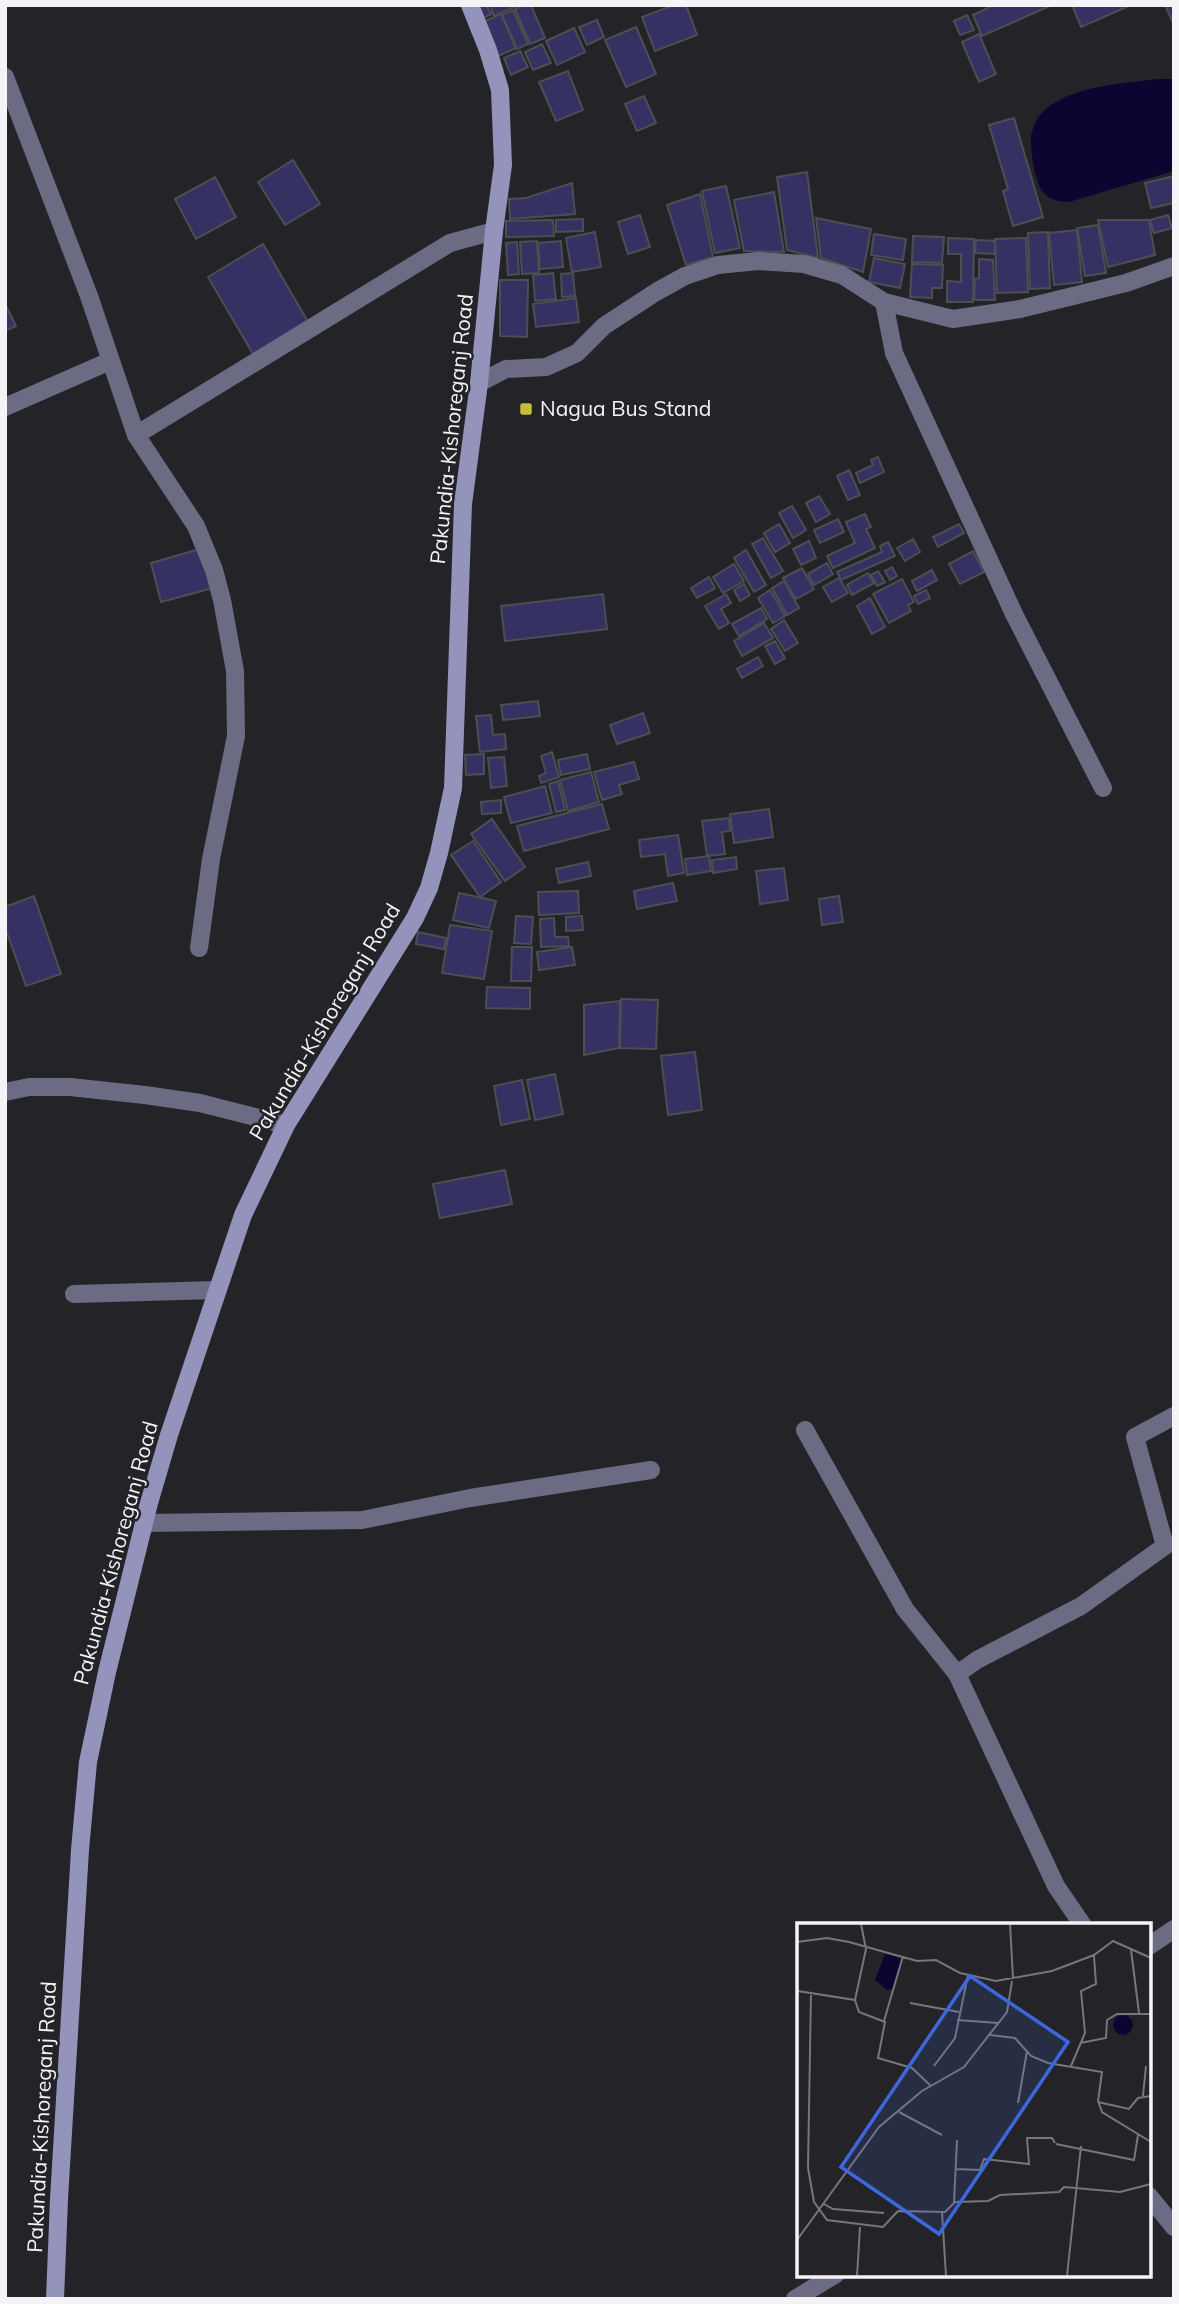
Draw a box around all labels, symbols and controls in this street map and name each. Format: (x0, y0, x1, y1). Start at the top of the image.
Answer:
street label: Pakundia-Kishoreganj Road (424, 292, 478, 565)
place label: Nagua Bus Stand (540, 395, 711, 421)
marker: Nagua Bus Stand (518, 401, 534, 417)
street label: Pakundia-Kishoreganj Road (243, 898, 405, 1145)
street label: Pakundia-Kishoreganj Road (67, 1418, 163, 1687)
inset map (797, 1923, 1151, 2276)
street label: Pakundia-Kishoreganj Road (21, 1981, 61, 2253)

